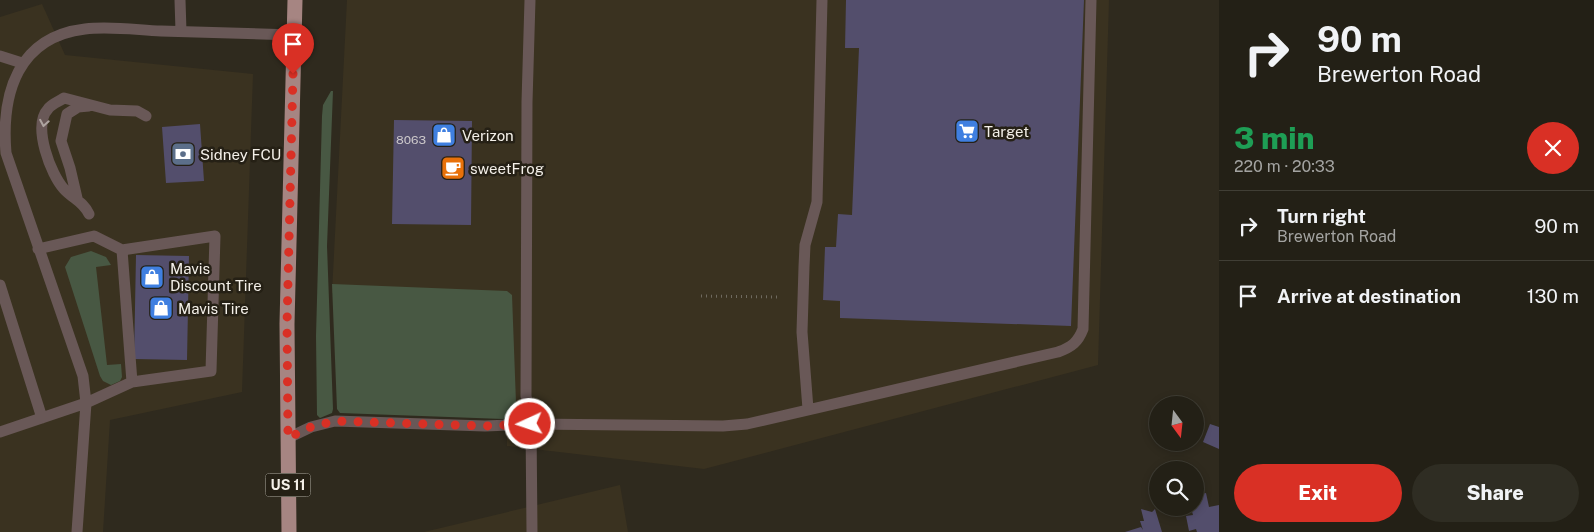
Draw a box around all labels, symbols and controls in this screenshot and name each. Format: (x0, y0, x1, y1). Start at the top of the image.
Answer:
text: 90 m (1317, 19, 1402, 60)
icon: right (1234, 20, 1299, 85)
pin (272, 23, 314, 74)
icon: arrive (279, 30, 307, 58)
text: Brewerton Road (1317, 61, 1481, 87)
one-way arrow (39, 118, 49, 127)
supermarket icon: Target (954, 118, 980, 144)
text: 3 min (1234, 120, 1315, 156)
shop icon: Verizon (431, 122, 457, 148)
button: close (1527, 122, 1579, 174)
place label: Target (984, 123, 1029, 140)
place label: Verizon (462, 127, 514, 144)
house number: 8063 (396, 133, 426, 147)
bank icon: Sidney FCU (170, 141, 196, 167)
place label: Sidney FCU (200, 146, 281, 163)
cafe icon: sweetFrog (440, 155, 466, 181)
text: 220 m · 20:33 (1234, 157, 1335, 176)
place label: sweetFrog (470, 160, 544, 177)
text: Turn right (1277, 205, 1366, 227)
icon: right (1234, 212, 1262, 240)
text: 90 m (1535, 215, 1579, 237)
text: Brewerton Road (1277, 227, 1396, 246)
place label: Mavis Discount Tire (170, 260, 262, 294)
shop icon: Mavis Discount Tire (139, 264, 165, 290)
icon: arrive (1234, 282, 1262, 310)
text: Arrive at destination (1277, 285, 1461, 307)
text: 130 m (1527, 285, 1579, 307)
shop icon: Mavis Tire (148, 295, 174, 321)
place label: Mavis Tire (178, 300, 249, 317)
north arrow (1149, 396, 1204, 451)
map controls (1149, 396, 1204, 516)
position arrow (503, 397, 555, 449)
button: search (1149, 461, 1204, 516)
button: Exit (1234, 464, 1402, 522)
button: Share (1412, 464, 1579, 522)
road number: US 11 (266, 474, 310, 496)

